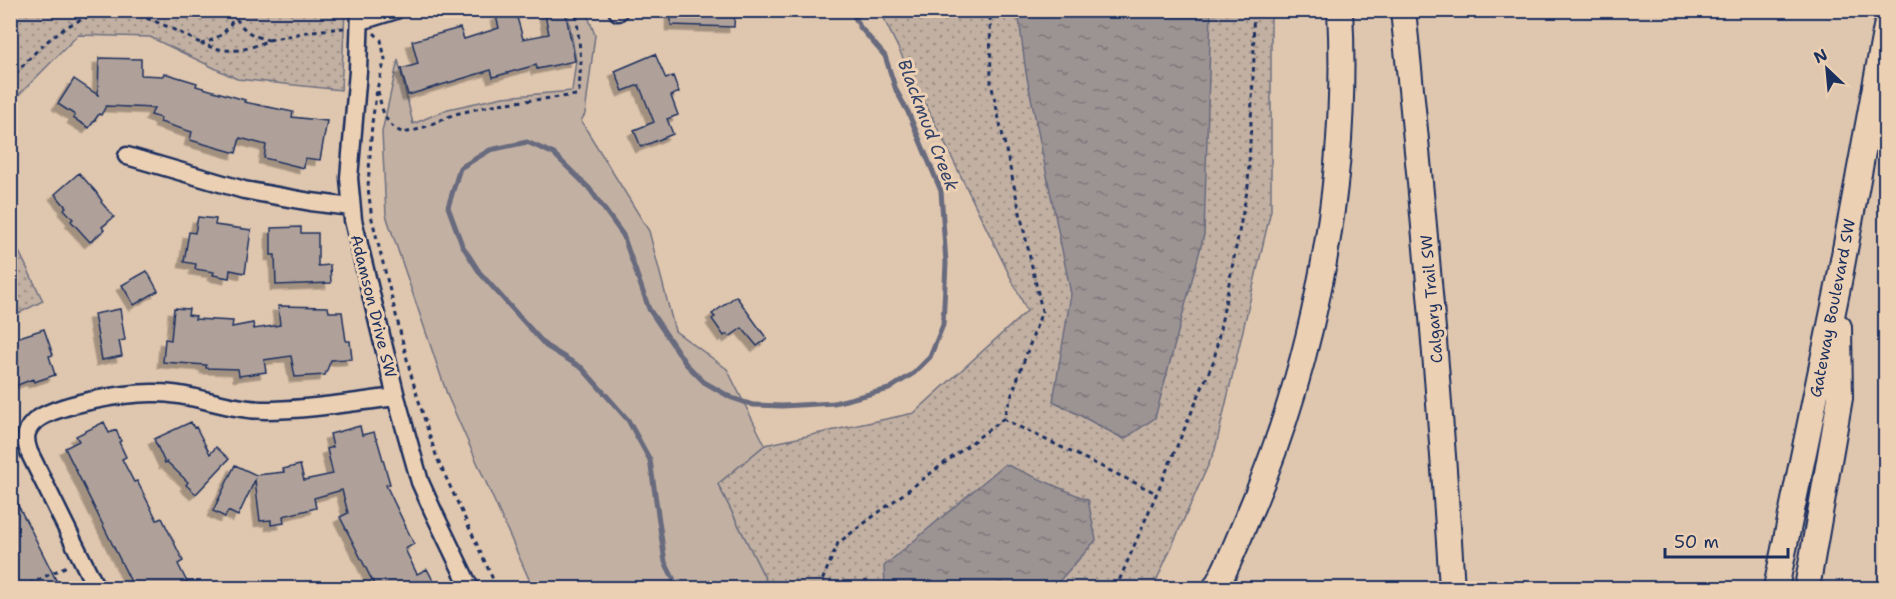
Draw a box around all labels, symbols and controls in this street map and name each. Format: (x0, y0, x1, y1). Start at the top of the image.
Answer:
north arrow (1797, 39, 1857, 99)
text: N (1810, 44, 1831, 68)
water label: Blackmud Creek (892, 56, 964, 195)
street label: Gateway Boulevard SW (1805, 217, 1860, 399)
street label: Adamson Drive SW (346, 232, 401, 380)
street label: Calgary Trail SW (1415, 234, 1448, 364)
scale bar (1665, 521, 1788, 559)
text: 50 m (1674, 530, 1719, 554)

